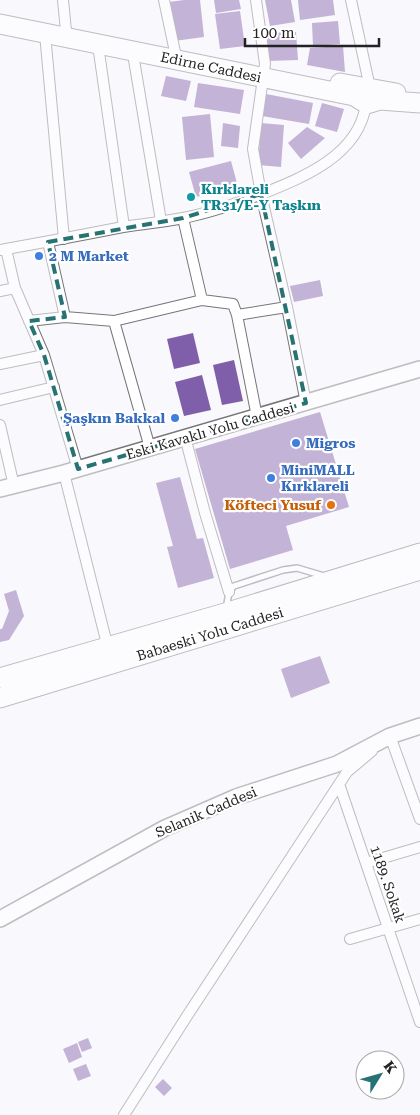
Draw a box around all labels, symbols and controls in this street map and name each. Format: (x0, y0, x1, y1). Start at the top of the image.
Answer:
scale bar (245, 15, 379, 47)
text: 100 m (252, 24, 295, 42)
street label: Edirne Caddesi (159, 48, 263, 86)
place label: Kırklareli TR31/E-Y Taşkın (201, 181, 322, 213)
marker: Kırklareli TR31/E-Y Taşkın (185, 191, 197, 203)
place label: 2 M Market (49, 248, 129, 264)
marker: 2 M Market (33, 250, 45, 262)
street label: Eski Kavaklı Yolu Caddesi (124, 399, 296, 463)
place label: Şaşkın Bakkal (63, 410, 165, 426)
marker: Şaşkın Bakkal (169, 412, 181, 424)
place label: Migros (306, 435, 355, 451)
marker: Migros (290, 437, 302, 449)
place label: MiniMALL Kırklareli (281, 462, 355, 494)
marker: MiniMALL Kırklareli (265, 472, 277, 484)
place label: Köfteci Yusuf (225, 497, 322, 513)
marker: Köfteci Yusuf (325, 499, 337, 511)
street label: Babaeski Yolu Caddesi (135, 604, 286, 664)
street label: Selanik Caddesi (153, 783, 260, 841)
street label: 1189. Sokak (367, 843, 409, 925)
north arrow (355, 1050, 405, 1100)
text: K (381, 1058, 400, 1076)

